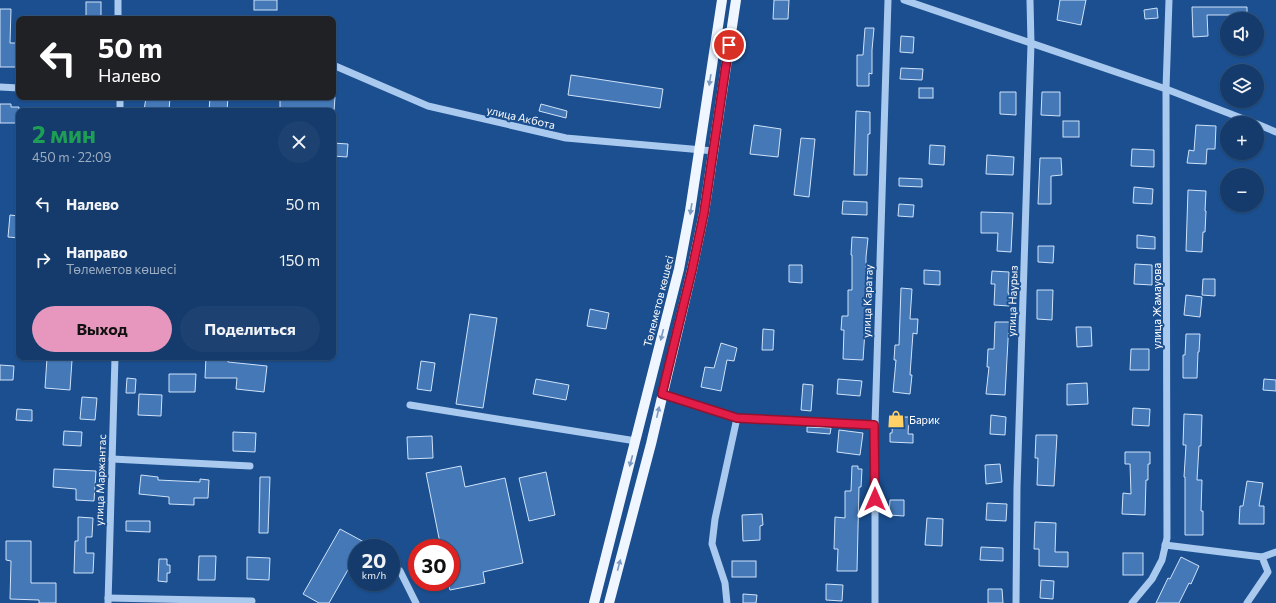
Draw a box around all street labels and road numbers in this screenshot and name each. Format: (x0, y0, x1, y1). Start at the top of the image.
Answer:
street label: улица Акбота (486, 103, 556, 131)
street label: Төлеметов көшесі (640, 254, 676, 348)
street label: улица Жамауова (1150, 263, 1163, 349)
street label: улица Каратау (859, 264, 875, 338)
street label: улица Наурыз (1004, 265, 1020, 337)
street label: улица Маржантас (92, 434, 108, 526)

